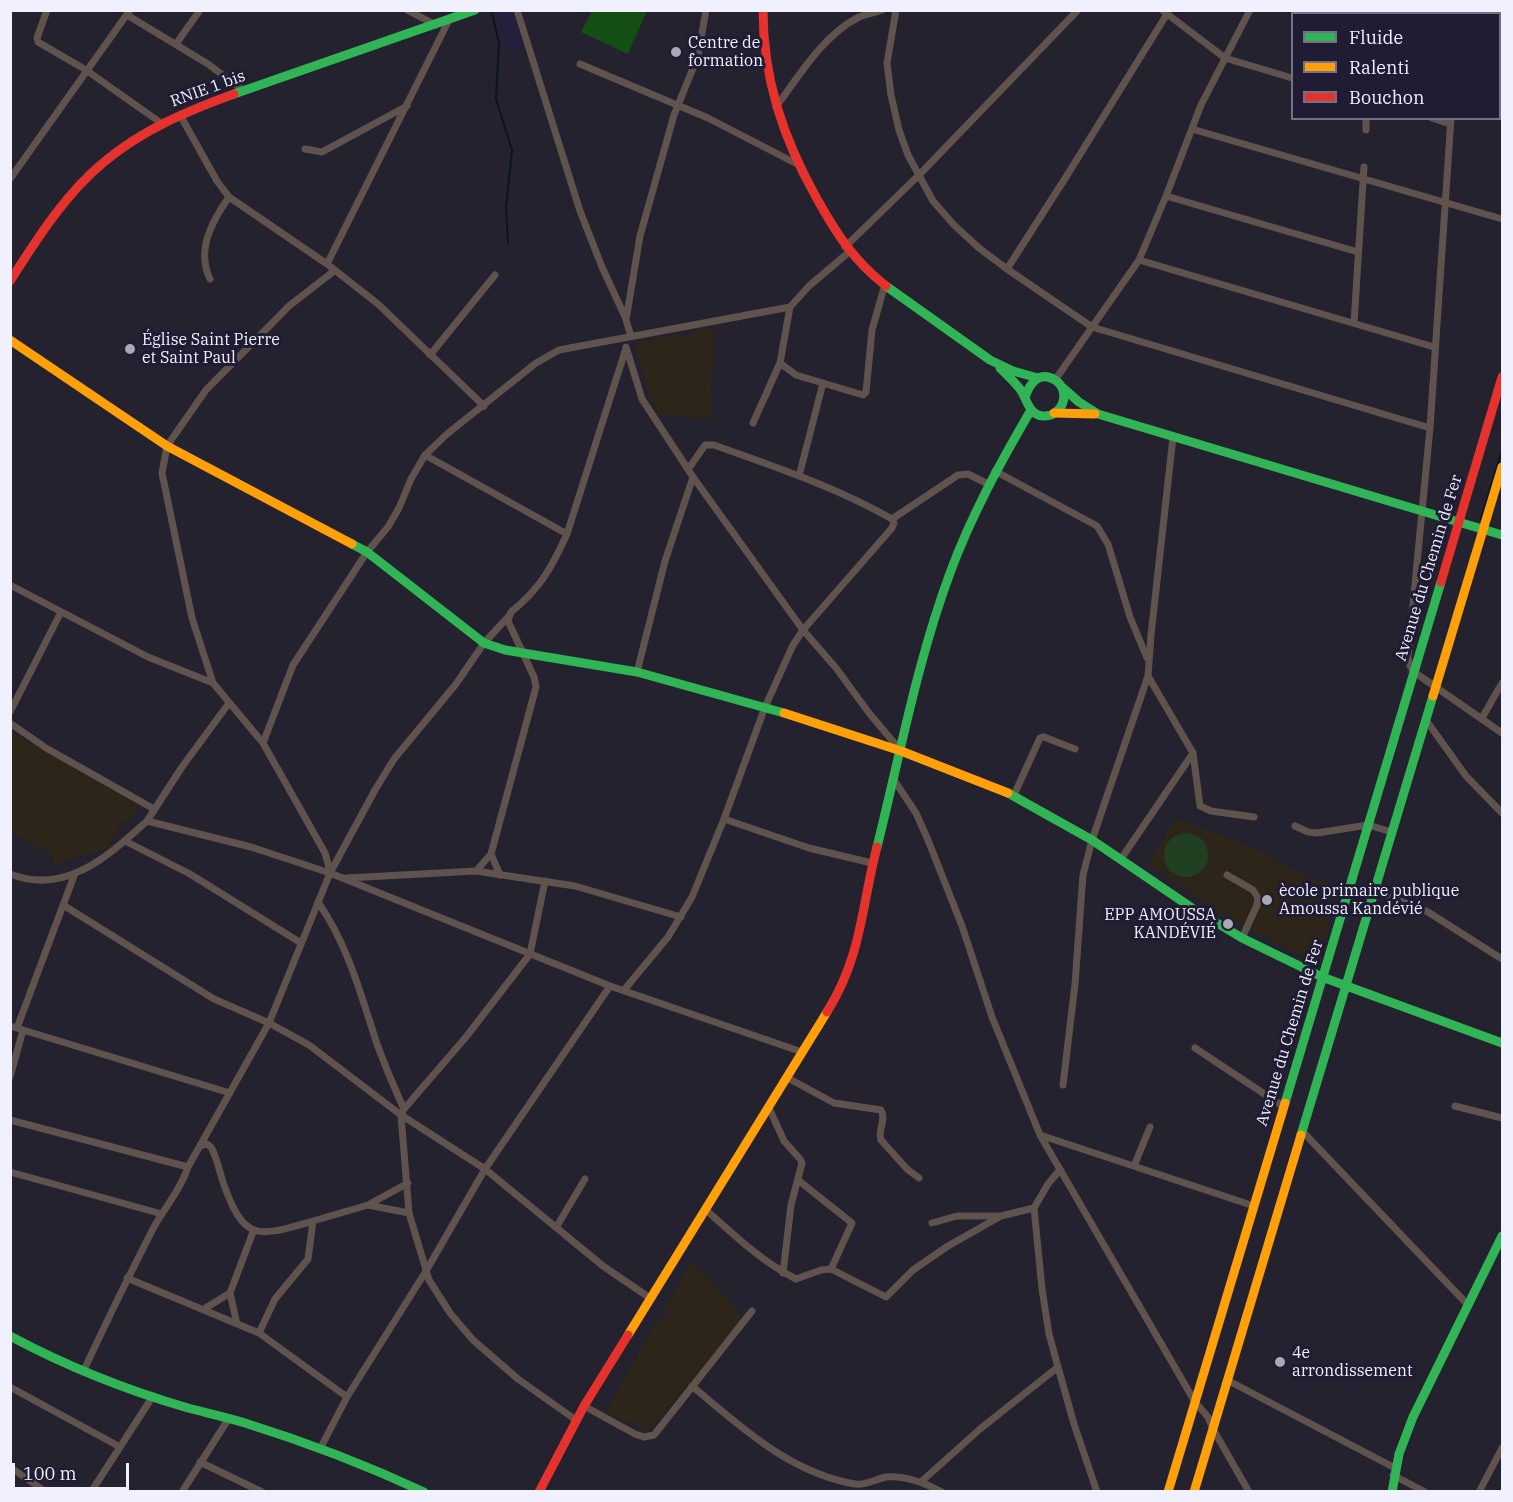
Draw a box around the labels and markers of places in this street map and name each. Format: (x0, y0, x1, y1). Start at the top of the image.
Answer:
place label: Centre de formation (688, 33, 763, 71)
marker: Centre de formation (669, 45, 683, 59)
place label: Église Saint Pierre et Saint Paul (142, 330, 280, 368)
marker: Église Saint Pierre et Saint Paul (123, 342, 137, 356)
place label: ècole primaire publique Amoussa Kandévié (1279, 881, 1459, 919)
marker: ècole primaire publique Amoussa Kandévié (1260, 893, 1274, 907)
place label: EPP AMOUSSA KANDÉVIÉ (1104, 905, 1216, 943)
marker: EPP AMOUSSA KANDÉVIÉ (1221, 917, 1235, 931)
place label: 4e arrondissement (1292, 1343, 1413, 1381)
marker: 4e arrondissement (1273, 1355, 1287, 1369)

